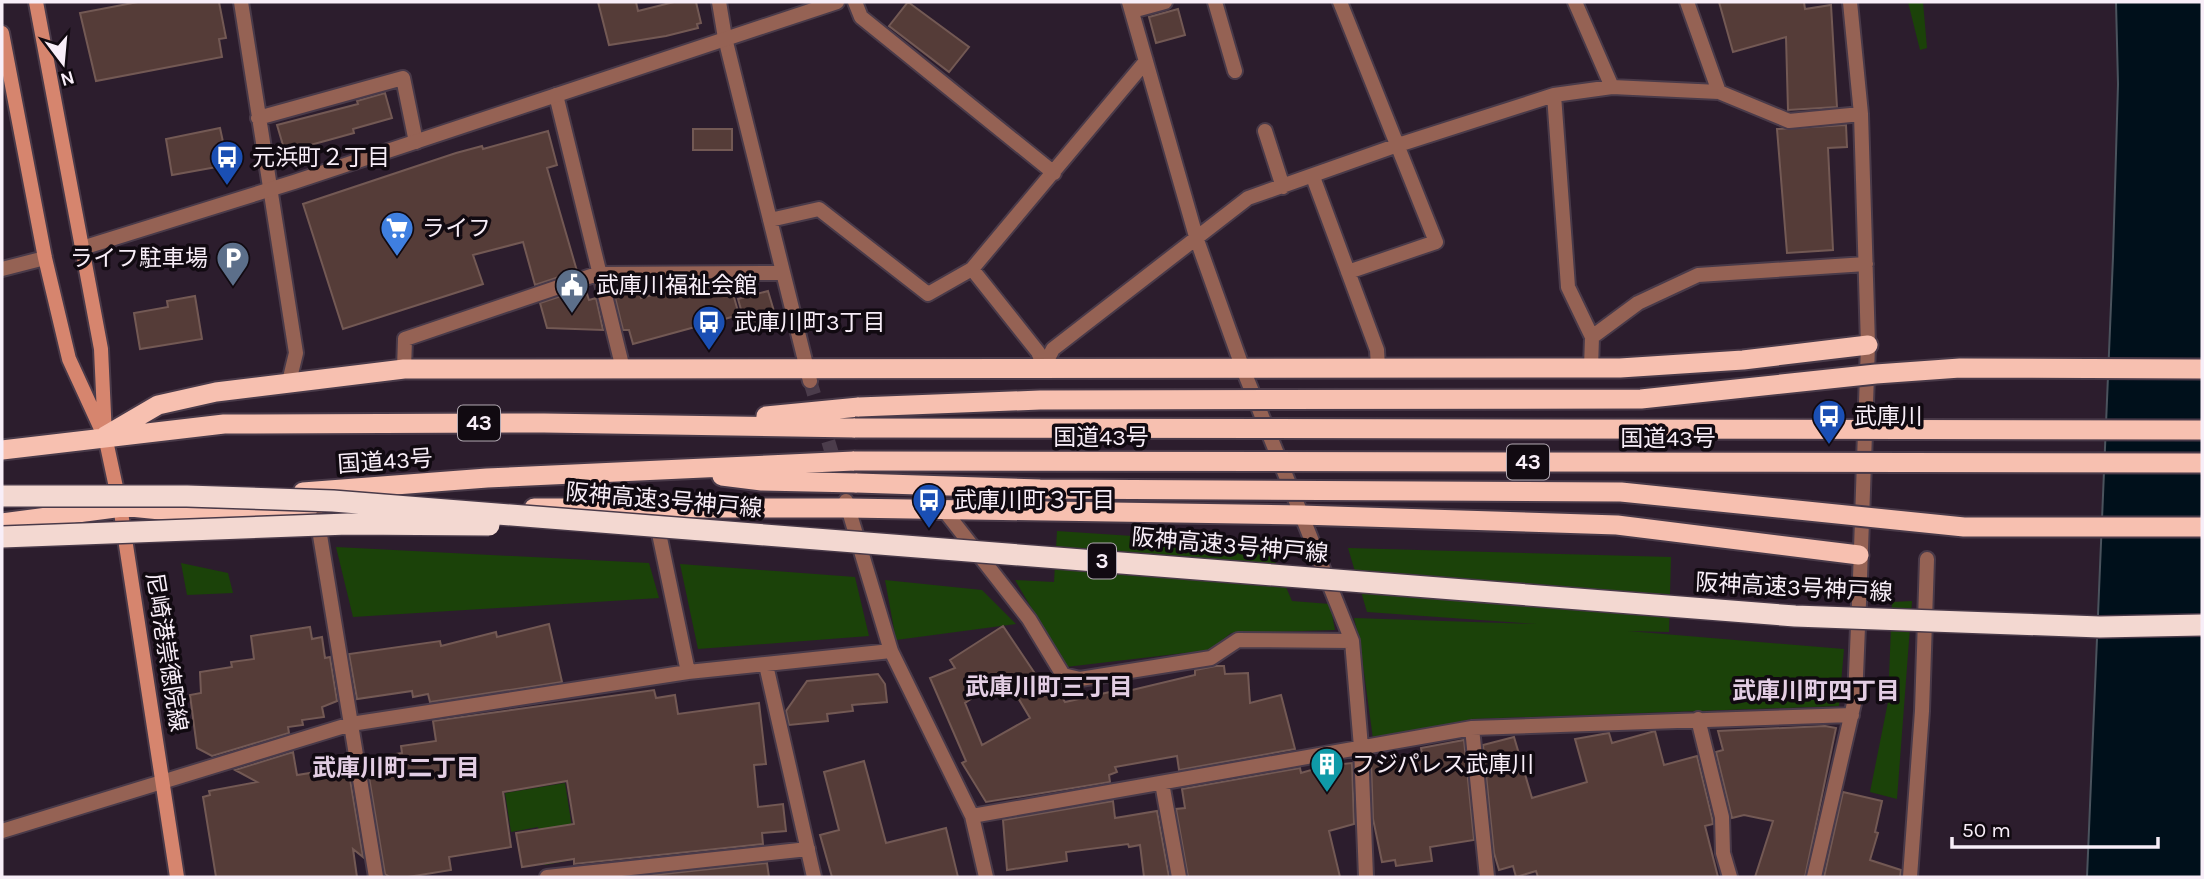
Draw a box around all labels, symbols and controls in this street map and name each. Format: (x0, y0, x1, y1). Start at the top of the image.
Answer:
north arrow (28, 28, 98, 98)
text: N (58, 66, 77, 91)
bus stop icon: 元浜町２丁目 (208, 138, 246, 187)
place label: 元浜町２丁目 (252, 144, 390, 171)
supermarket icon: ライフ (378, 209, 416, 258)
place label: ライフ (422, 215, 491, 242)
parking icon: ライフ駐車場 (214, 239, 252, 288)
place label: ライフ駐車場 (70, 245, 208, 272)
public building icon: 武庫川福祉会館 (553, 266, 591, 315)
place label: 武庫川福祉会館 (596, 272, 757, 299)
bus stop icon: 武庫川町3丁目 (690, 303, 728, 352)
place label: 武庫川町3丁目 (734, 309, 886, 336)
bus stop icon: 武庫川 (1810, 397, 1848, 446)
place label: 武庫川 (1854, 403, 1923, 430)
road number: 43 (458, 406, 500, 440)
street label: 国道43号 (1053, 424, 1149, 451)
street label: 国道43号 (1620, 425, 1716, 452)
road number: 43 (1507, 444, 1549, 480)
street label: 国道43号 (336, 445, 434, 478)
street label: 阪神高速3号神戸線 (564, 478, 764, 523)
bus stop icon: 武庫川町３丁目 (910, 481, 948, 530)
place label: 武庫川町３丁目 (954, 487, 1115, 514)
street label: 阪神高速3号神戸線 (1130, 523, 1330, 568)
road number: 3 (1088, 544, 1116, 578)
street label: 阪神高速3号神戸線 (1695, 569, 1893, 606)
street label: 尼崎港崇徳院線 (141, 570, 192, 734)
district label: 武庫川町三丁目 (965, 673, 1133, 701)
district label: 武庫川町四丁目 (1732, 677, 1900, 705)
building icon: フジパレス武庫川 (1308, 745, 1346, 794)
place label: フジパレス武庫川 (1352, 751, 1535, 778)
district label: 武庫川町二丁目 (312, 754, 480, 782)
scale bar (1952, 806, 2158, 850)
text: 50 m (1962, 818, 2011, 842)

